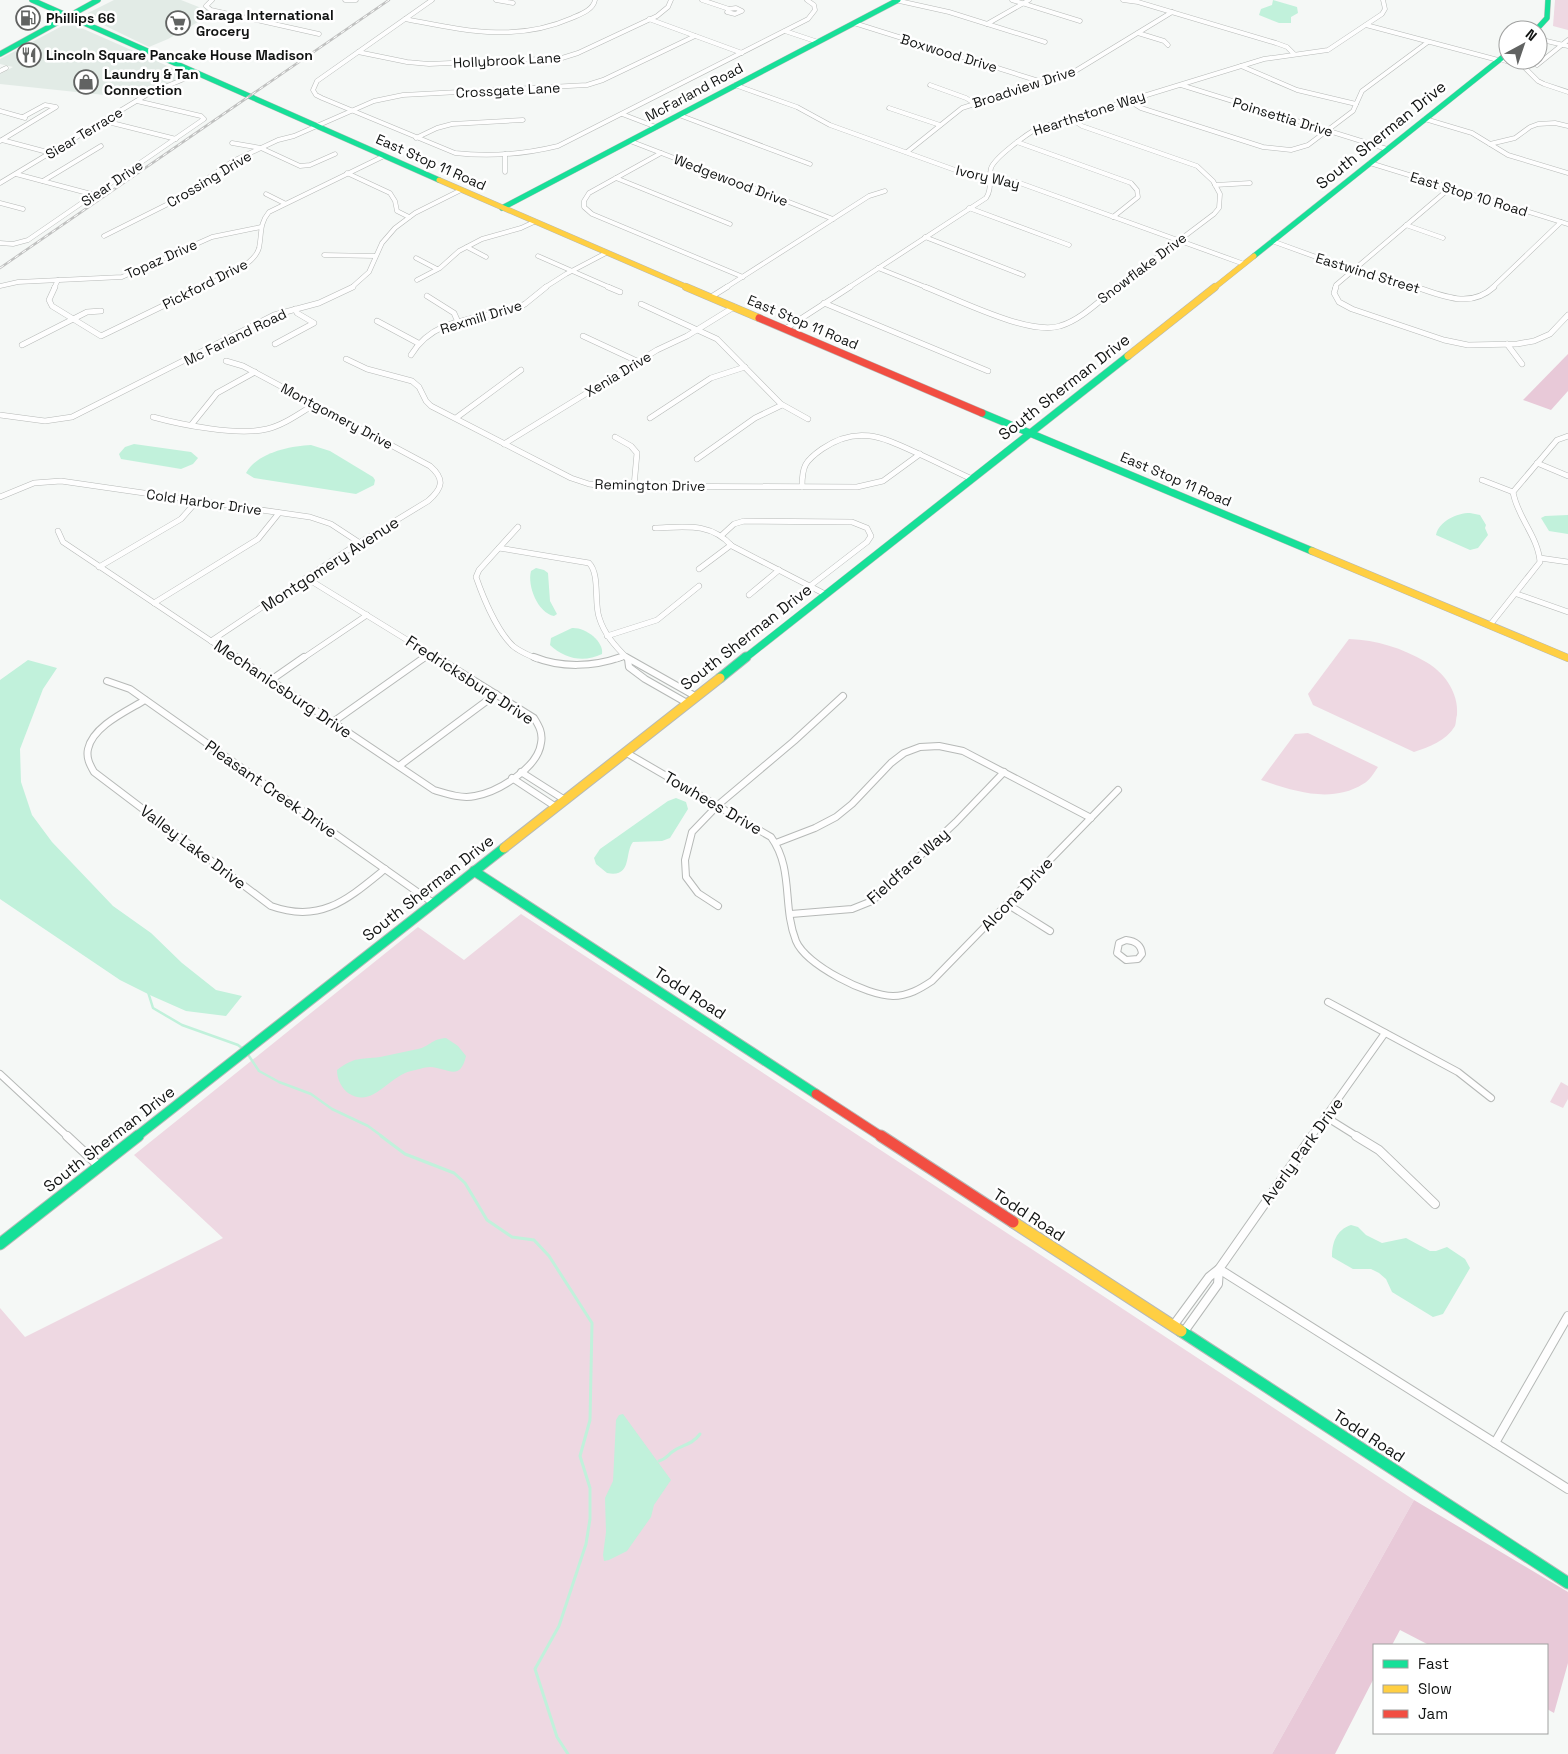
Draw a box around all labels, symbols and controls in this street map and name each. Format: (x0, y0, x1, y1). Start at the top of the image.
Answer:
fuel station icon: Phillips 66 (15, 5, 41, 31)
place label: Saraga International Grocery (196, 6, 334, 40)
place label: Phillips 66 (46, 9, 115, 27)
supermarket icon: Saraga International Grocery (165, 10, 191, 36)
north arrow (1498, 20, 1548, 70)
text: N (1522, 25, 1541, 45)
street label: Boxwood Drive (898, 30, 1000, 76)
restaurant icon: Lincoln Square Pancake House Madison (16, 42, 42, 68)
place label: Lincoln Square Pancake House Madison (46, 46, 313, 64)
street label: Hollybrook Lane (452, 48, 562, 72)
street label: McFarland Road (642, 59, 746, 125)
street label: Broadview Drive (970, 62, 1078, 112)
place label: Laundry & Tan Connection (104, 65, 199, 99)
shop icon: Laundry & Tan Connection (73, 69, 99, 95)
street label: South Sherman Drive (1312, 76, 1450, 194)
street label: Crossgate Lane (455, 78, 561, 102)
street label: Hearthstone Way (1031, 86, 1147, 140)
street label: Poinsettia Drive (1231, 93, 1335, 141)
street label: Siear Terrace (42, 103, 126, 163)
street label: East Stop 11 Road (373, 130, 489, 194)
street label: Crossing Drive (163, 147, 255, 211)
street label: Wedgewood Drive (671, 150, 791, 210)
street label: Siear Drive (78, 156, 146, 210)
street label: Ivory Way (954, 161, 1022, 193)
street label: East Stop 10 Road (1408, 168, 1530, 220)
street label: Snowflake Drive (1094, 229, 1190, 307)
street label: Topaz Drive (122, 235, 200, 283)
street label: Eastwind Street (1314, 249, 1422, 297)
street label: Pickford Drive (159, 255, 251, 313)
street label: East Stop 11 Road (745, 291, 861, 353)
street label: Rexmill Drive (438, 296, 524, 338)
street label: Mc Farland Road (181, 304, 289, 370)
street label: South Sherman Drive (994, 329, 1134, 445)
street label: Xenia Drive (582, 347, 654, 401)
street label: Montgomery Drive (278, 379, 396, 453)
street label: East Stop 11 Road (1118, 448, 1234, 510)
street label: Remington Drive (594, 475, 706, 495)
street label: Cold Harbor Drive (145, 485, 263, 519)
street label: Montgomery Avenue (257, 512, 403, 616)
street label: South Sherman Drive (676, 579, 816, 695)
street label: Fredricksburg Drive (402, 631, 538, 729)
street label: Mechanicsburg Drive (210, 635, 356, 743)
street label: Pleasant Creek Drive (201, 735, 341, 843)
street label: Towhees Drive (660, 766, 766, 840)
street label: Valley Lake Drive (136, 800, 250, 894)
street label: Fieldfare Way (862, 823, 954, 909)
street label: South Sherman Drive (358, 830, 498, 946)
street label: Alcona Drive (976, 853, 1058, 935)
street label: Todd Road (650, 962, 730, 1024)
street label: South Sherman Drive (39, 1081, 179, 1197)
street label: Averly Park Drive (1256, 1093, 1348, 1209)
street label: Todd Road (989, 1184, 1069, 1246)
street label: Todd Road (1329, 1405, 1409, 1467)
legend (1373, 1644, 1548, 1734)
text: Fast (1418, 1654, 1449, 1673)
text: Slow (1418, 1679, 1452, 1698)
text: Jam (1418, 1704, 1448, 1723)

